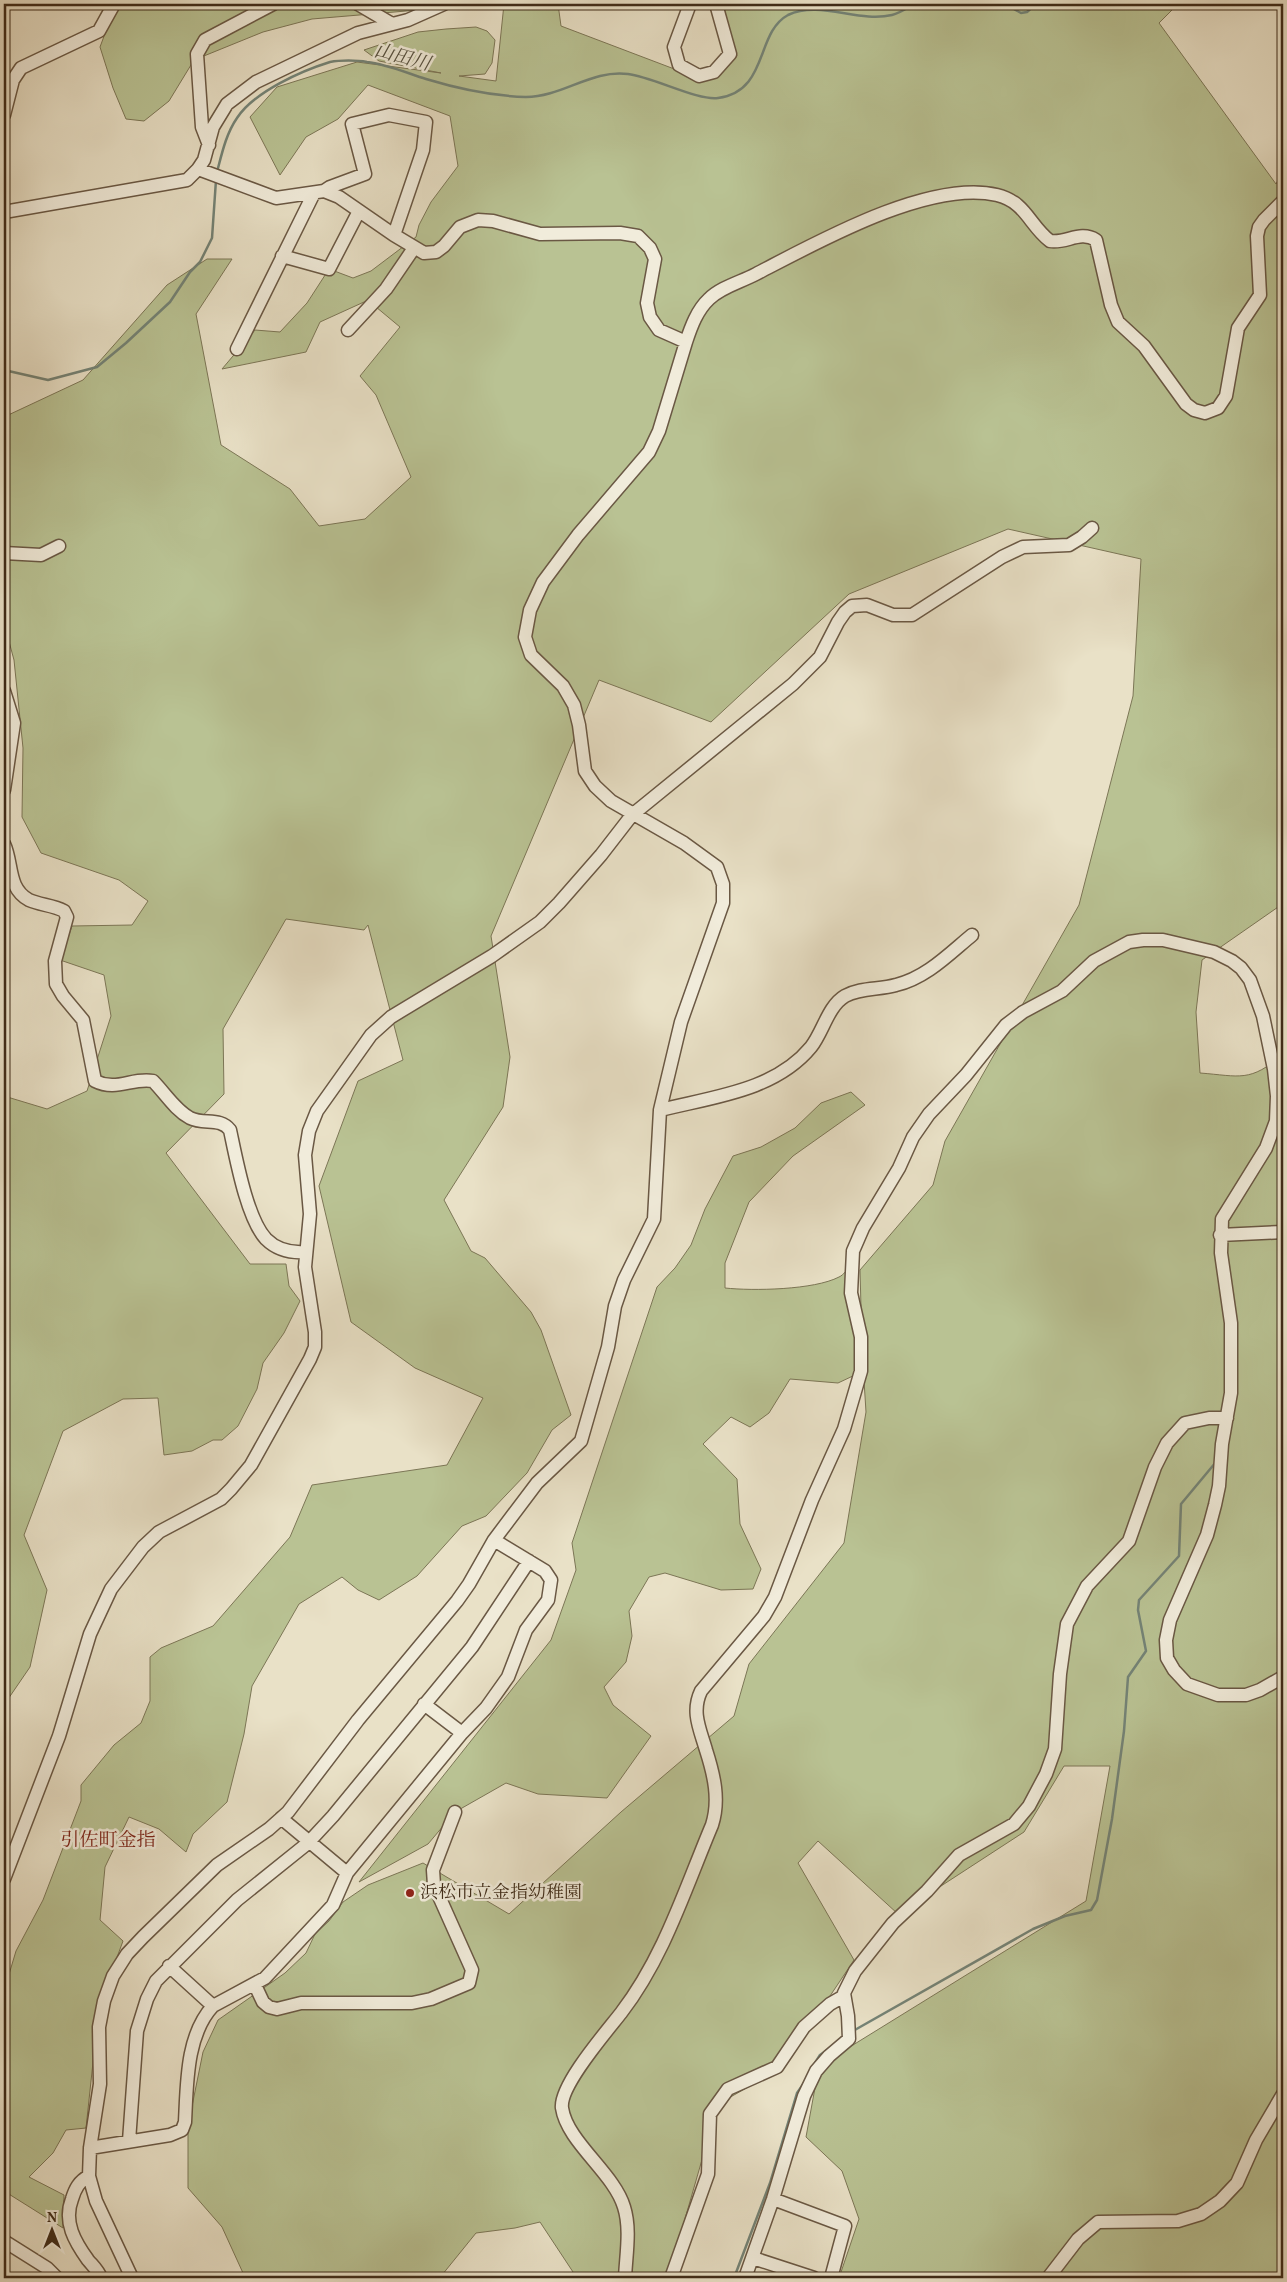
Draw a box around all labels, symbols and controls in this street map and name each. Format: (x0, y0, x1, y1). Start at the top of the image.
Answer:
water label: 山田川 (371, 38, 435, 78)
district label: 引佐町金指 (60, 1828, 156, 1854)
place label: 浜松市立金指幼稚園 (420, 1881, 582, 1906)
marker: 浜松市立金指幼稚園 (404, 1887, 416, 1899)
north arrow (28, 2204, 78, 2254)
text: N (47, 2209, 57, 2228)

